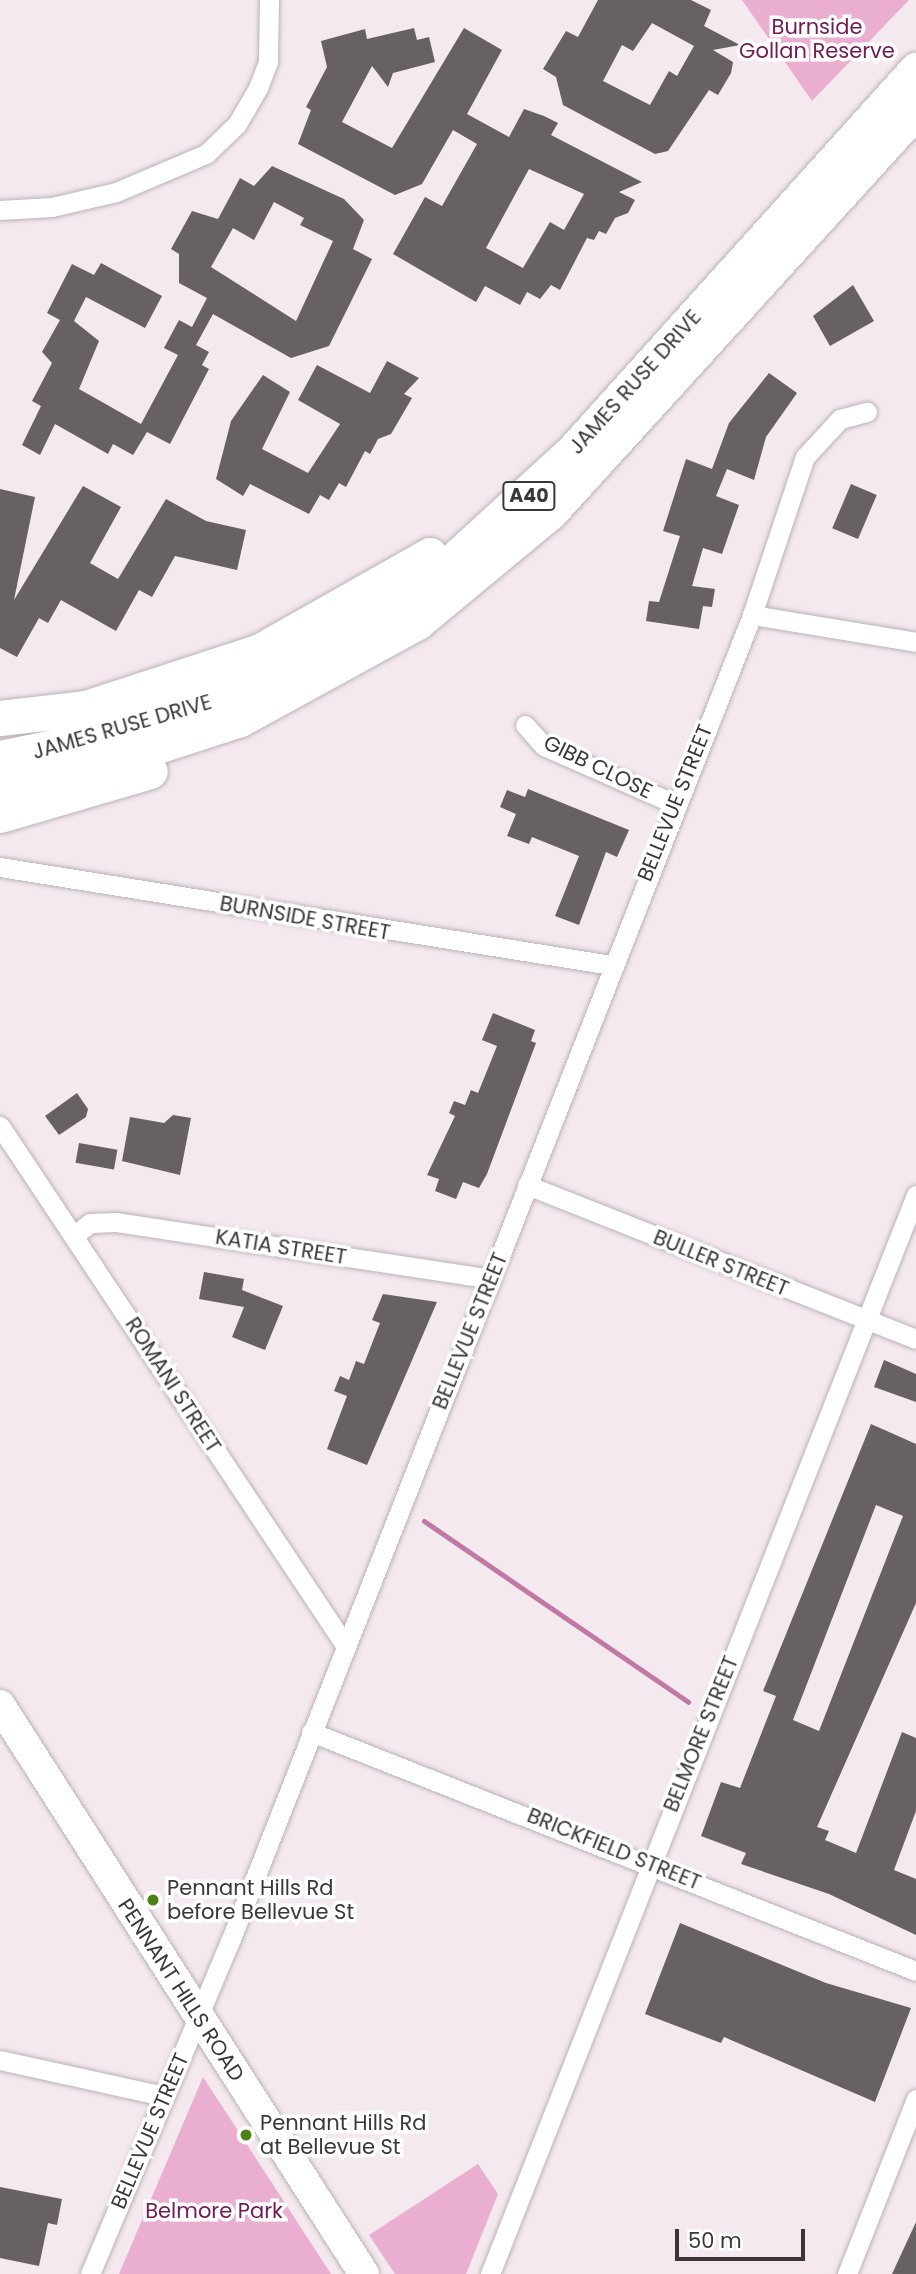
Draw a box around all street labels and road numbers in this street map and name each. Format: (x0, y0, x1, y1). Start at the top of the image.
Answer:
street label: JAMES RUSE DRIVE (564, 305, 706, 459)
road number: A40 (501, 481, 557, 512)
street label: JAMES RUSE DRIVE (29, 689, 215, 765)
street label: BELLEVUE STREET (632, 721, 718, 885)
street label: GIBB CLOSE (540, 730, 656, 804)
street label: BURNSIDE STREET (218, 891, 392, 945)
street label: KATIA STREET (214, 1224, 348, 1270)
street label: BULLER STREET (650, 1224, 792, 1302)
street label: BELLEVUE STREET (427, 1249, 513, 1413)
street label: ROMANI STREET (120, 1313, 226, 1457)
street label: BELMORE STREET (658, 1652, 744, 1816)
street label: BRICKFIELD STREET (524, 1803, 704, 1895)
street label: PENNANT HILLS ROAD (113, 1894, 249, 2086)
street label: BELLEVUE STREET (106, 2049, 194, 2213)

